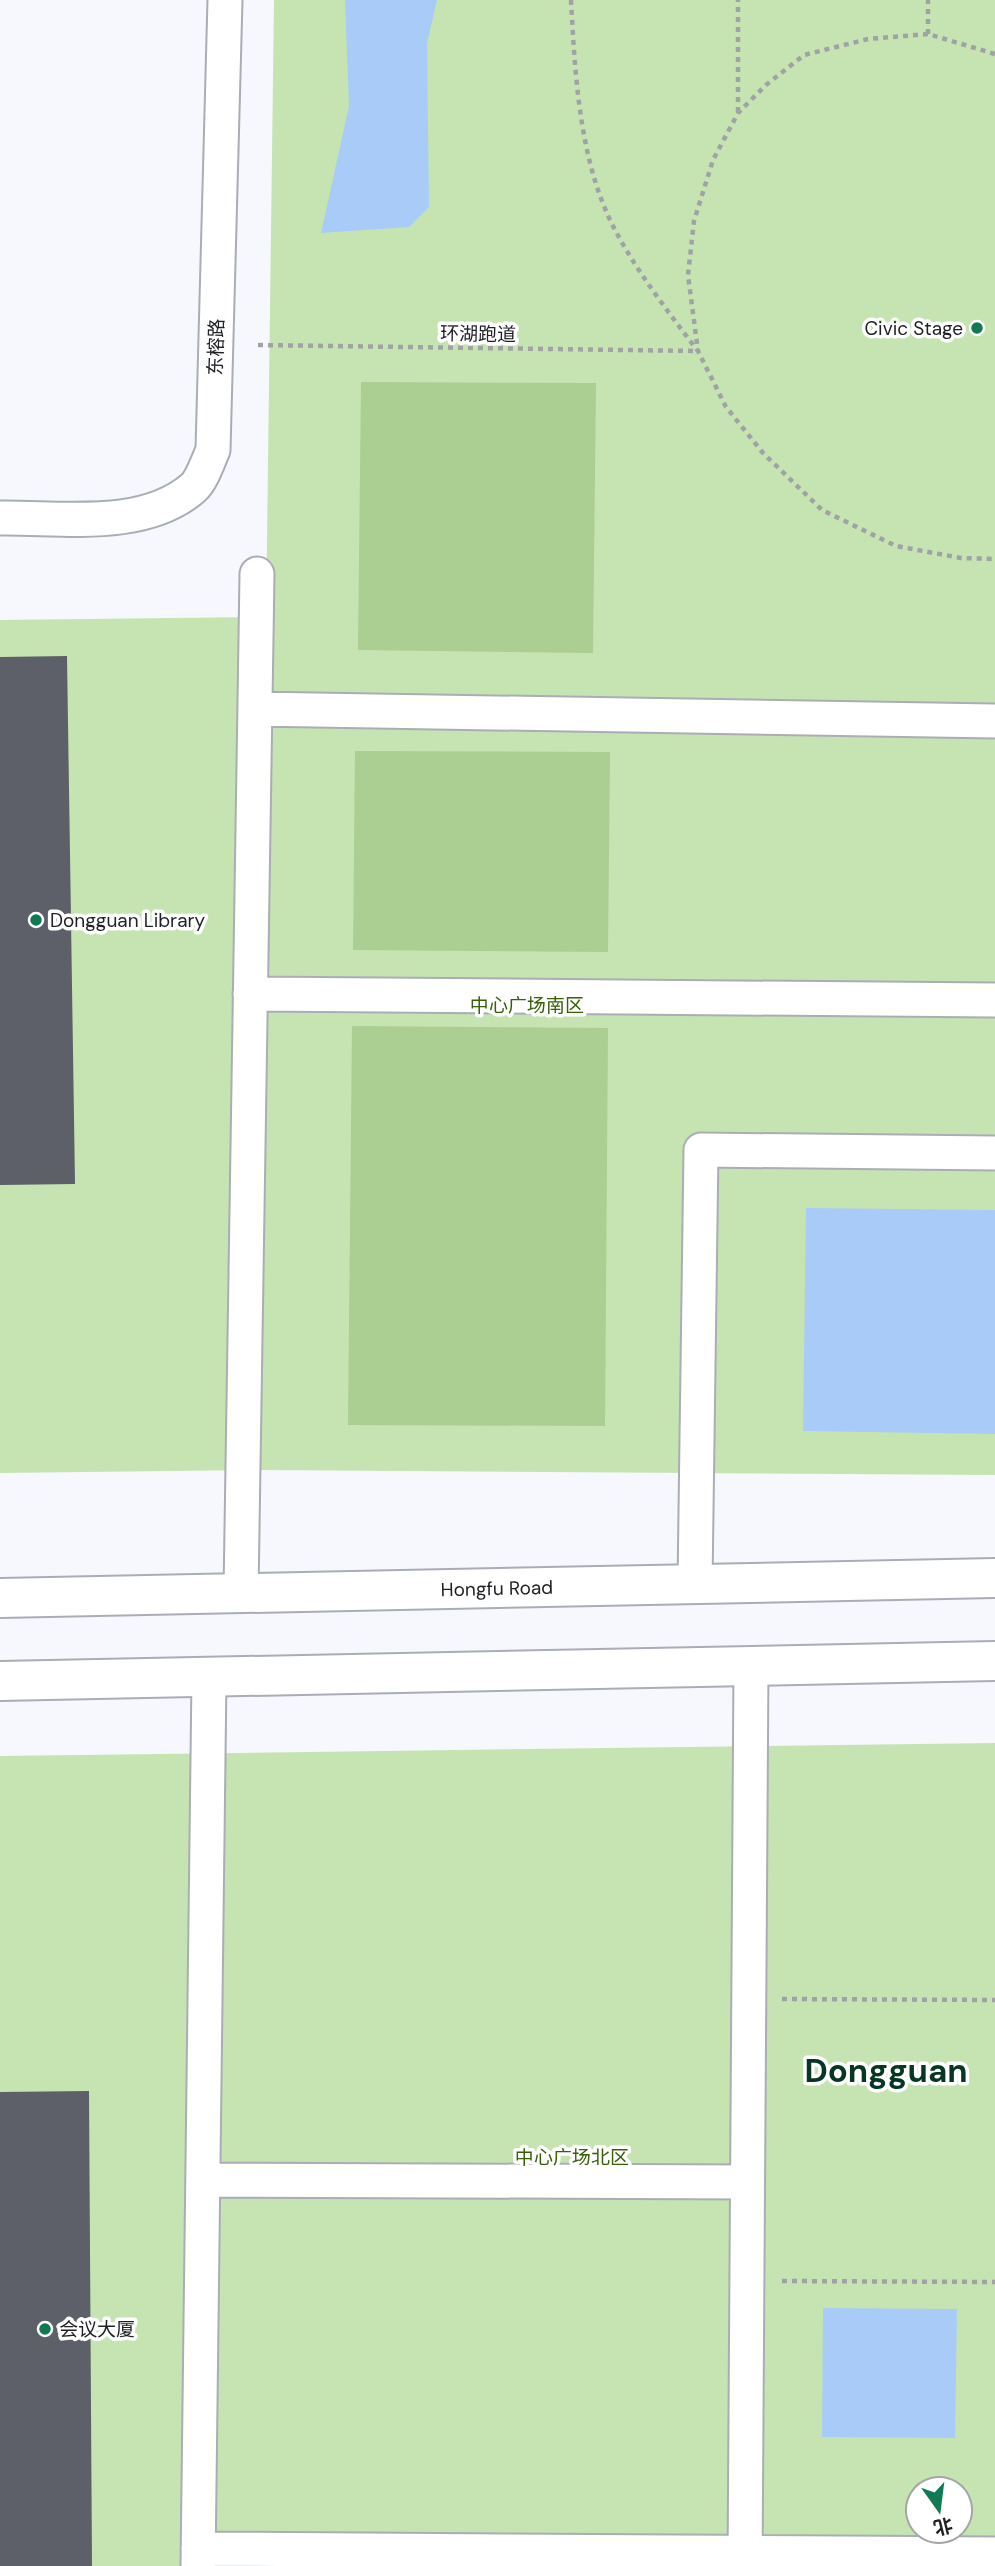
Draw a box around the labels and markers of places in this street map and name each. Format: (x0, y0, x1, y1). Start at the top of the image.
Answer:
place label: Civic Stage (865, 316, 963, 341)
marker: Civic Stage (969, 320, 985, 336)
place label: Dongguan Library (50, 908, 205, 933)
marker: Dongguan Library (28, 912, 44, 928)
place label: 会议大厦 (59, 2317, 135, 2342)
marker: 会议大厦 (37, 2321, 53, 2337)

